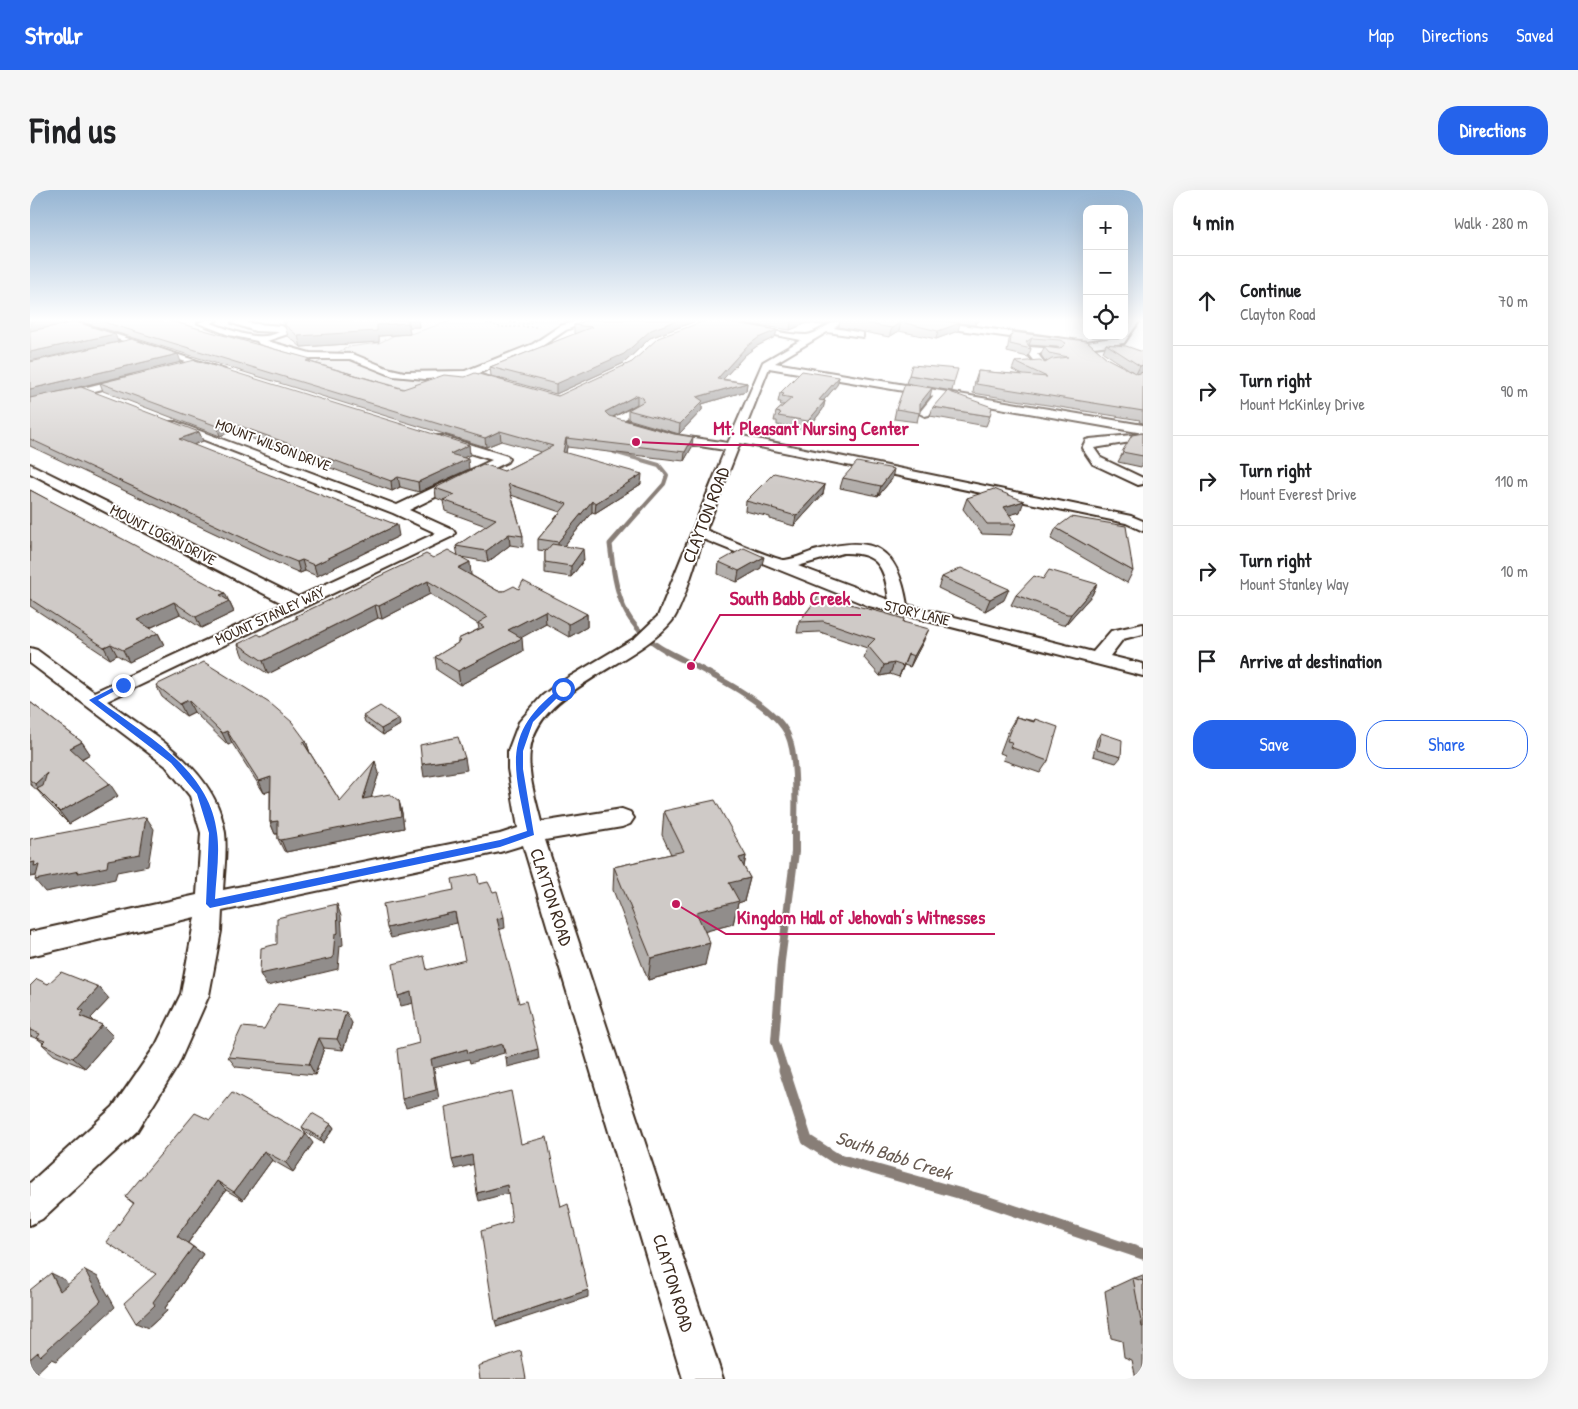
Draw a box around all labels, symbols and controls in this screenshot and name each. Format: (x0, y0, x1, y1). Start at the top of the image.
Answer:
text: Strollr (25, 19, 83, 51)
text: Map (1369, 23, 1394, 48)
text: Directions (1422, 23, 1488, 48)
text: Saved (1516, 23, 1553, 48)
button: Directions (1438, 106, 1548, 155)
text: Find us (30, 107, 116, 154)
map controls (1083, 205, 1128, 340)
button: + (1083, 205, 1128, 250)
text: 4 min (1193, 208, 1234, 237)
text: Walk · 280 m (1454, 212, 1528, 234)
button: − (1083, 250, 1128, 295)
text: Continue (1240, 277, 1301, 303)
icon: ahead (1193, 287, 1221, 315)
text: 70 m (1498, 290, 1528, 312)
button: locate (1083, 295, 1128, 340)
text: Clayton Road (1240, 303, 1315, 325)
text: Turn right (1240, 367, 1311, 393)
icon: right (1193, 377, 1221, 405)
text: 90 m (1500, 380, 1528, 402)
text: Mount McKinley Drive (1240, 393, 1365, 415)
callout: Mt. Pleasant Nursing Center (703, 411, 919, 445)
street label: MOUNT WILSON DRIVE (213, 413, 334, 476)
text: Mt. Pleasant Nursing Center (713, 415, 910, 442)
text: Turn right (1240, 457, 1311, 483)
street label: CLAYTON ROAD (676, 463, 735, 566)
icon: right (1193, 467, 1221, 495)
text: 110 m (1495, 470, 1528, 492)
text: Mount Everest Drive (1240, 483, 1357, 505)
street label: MOUNT LOGAN DRIVE (107, 499, 220, 570)
text: Turn right (1240, 547, 1311, 573)
icon: right (1193, 557, 1221, 585)
text: 10 m (1500, 560, 1528, 582)
text: Mount Stanley Way (1240, 573, 1349, 595)
street label: MOUNT STANLEY WAY (212, 581, 328, 650)
callout: South Babb Creek (720, 581, 861, 615)
text: South Babb Creek (730, 585, 850, 611)
street label: STORY LANE (882, 594, 952, 631)
icon: arrive (1193, 647, 1221, 675)
text: Arrive at destination (1240, 648, 1382, 674)
route end (112, 674, 135, 697)
route start (552, 678, 575, 701)
button: Save (1193, 720, 1356, 769)
button: Share (1366, 720, 1528, 769)
street label: CLAYTON ROAD (524, 845, 579, 949)
callout: Kingdom Hall of Jehovah’s Witnesses (726, 900, 995, 934)
text: Kingdom Hall of Jehovah’s Witnesses (737, 904, 986, 931)
water label: South Babb Creek (833, 1124, 957, 1187)
street label: CLAYTON ROAD (647, 1231, 700, 1335)

